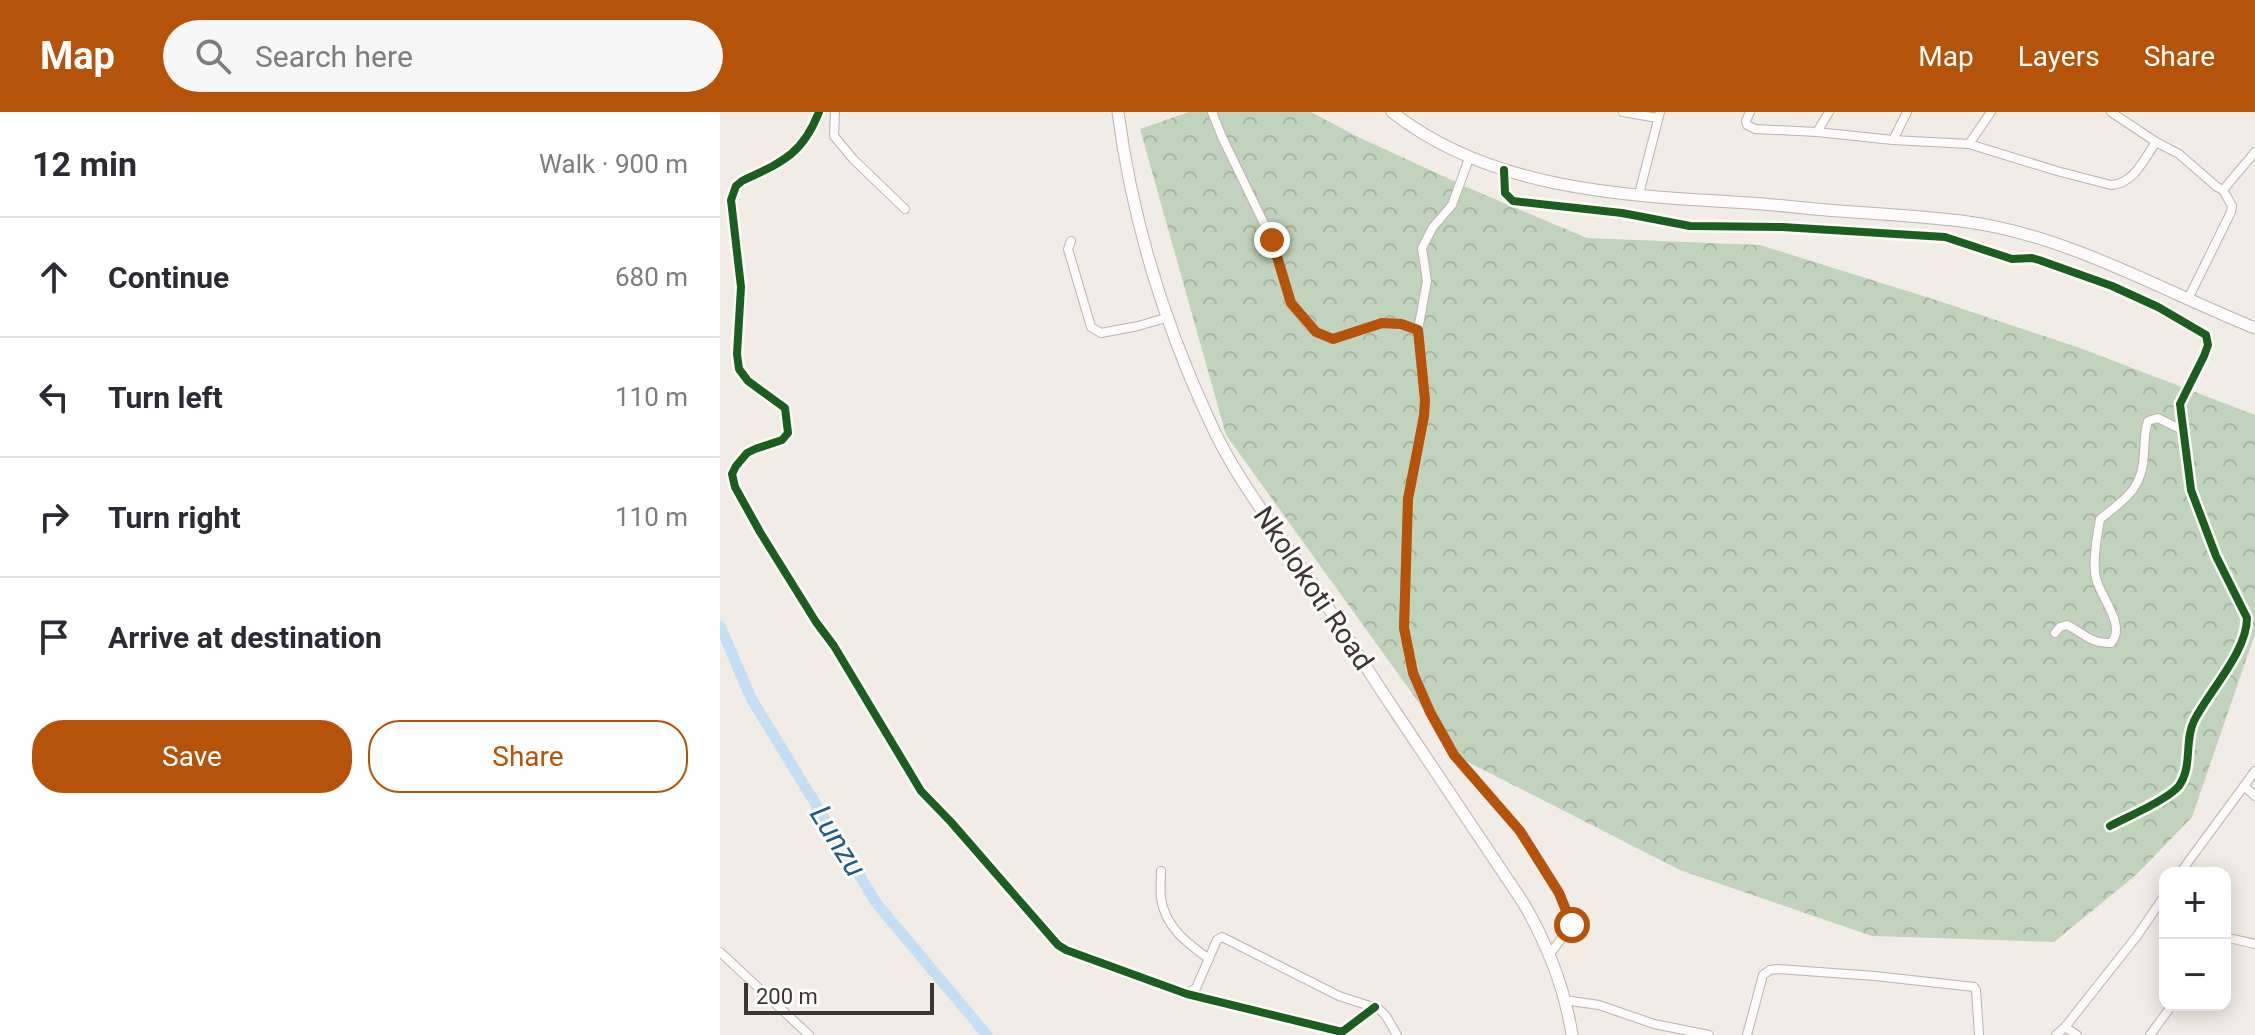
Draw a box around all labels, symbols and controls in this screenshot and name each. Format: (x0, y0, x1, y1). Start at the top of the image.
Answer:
search box (163, 20, 723, 92)
text: Map (40, 34, 115, 78)
icon: search (191, 34, 235, 78)
text: Search here (255, 39, 413, 74)
text: Map (1918, 40, 1974, 73)
text: Layers (2018, 40, 2100, 73)
text: Share (2144, 40, 2215, 73)
text: 12 min (32, 144, 137, 184)
text: Walk · 900 m (539, 149, 688, 179)
route end (1254, 222, 1290, 258)
icon: ahead (32, 255, 76, 299)
text: Continue (108, 260, 229, 295)
text: 680 m (615, 262, 688, 292)
icon: left (32, 375, 76, 419)
text: Turn left (108, 380, 223, 415)
text: 110 m (615, 382, 688, 412)
icon: right (32, 495, 76, 539)
text: Turn right (108, 500, 241, 535)
street label: Nkolokoti Road (1247, 500, 1380, 676)
text: 110 m (615, 502, 688, 532)
icon: arrive (32, 615, 76, 659)
text: Arrive at destination (108, 620, 382, 655)
button: Save (32, 720, 352, 793)
button: Share (368, 720, 688, 793)
water label: Lunzu (803, 799, 874, 883)
map controls (2159, 867, 2231, 1011)
button: + (2159, 867, 2231, 939)
route start (1554, 907, 1590, 943)
button: − (2159, 939, 2231, 1011)
scale bar (744, 979, 934, 1015)
text: 200 m (756, 984, 818, 1009)

